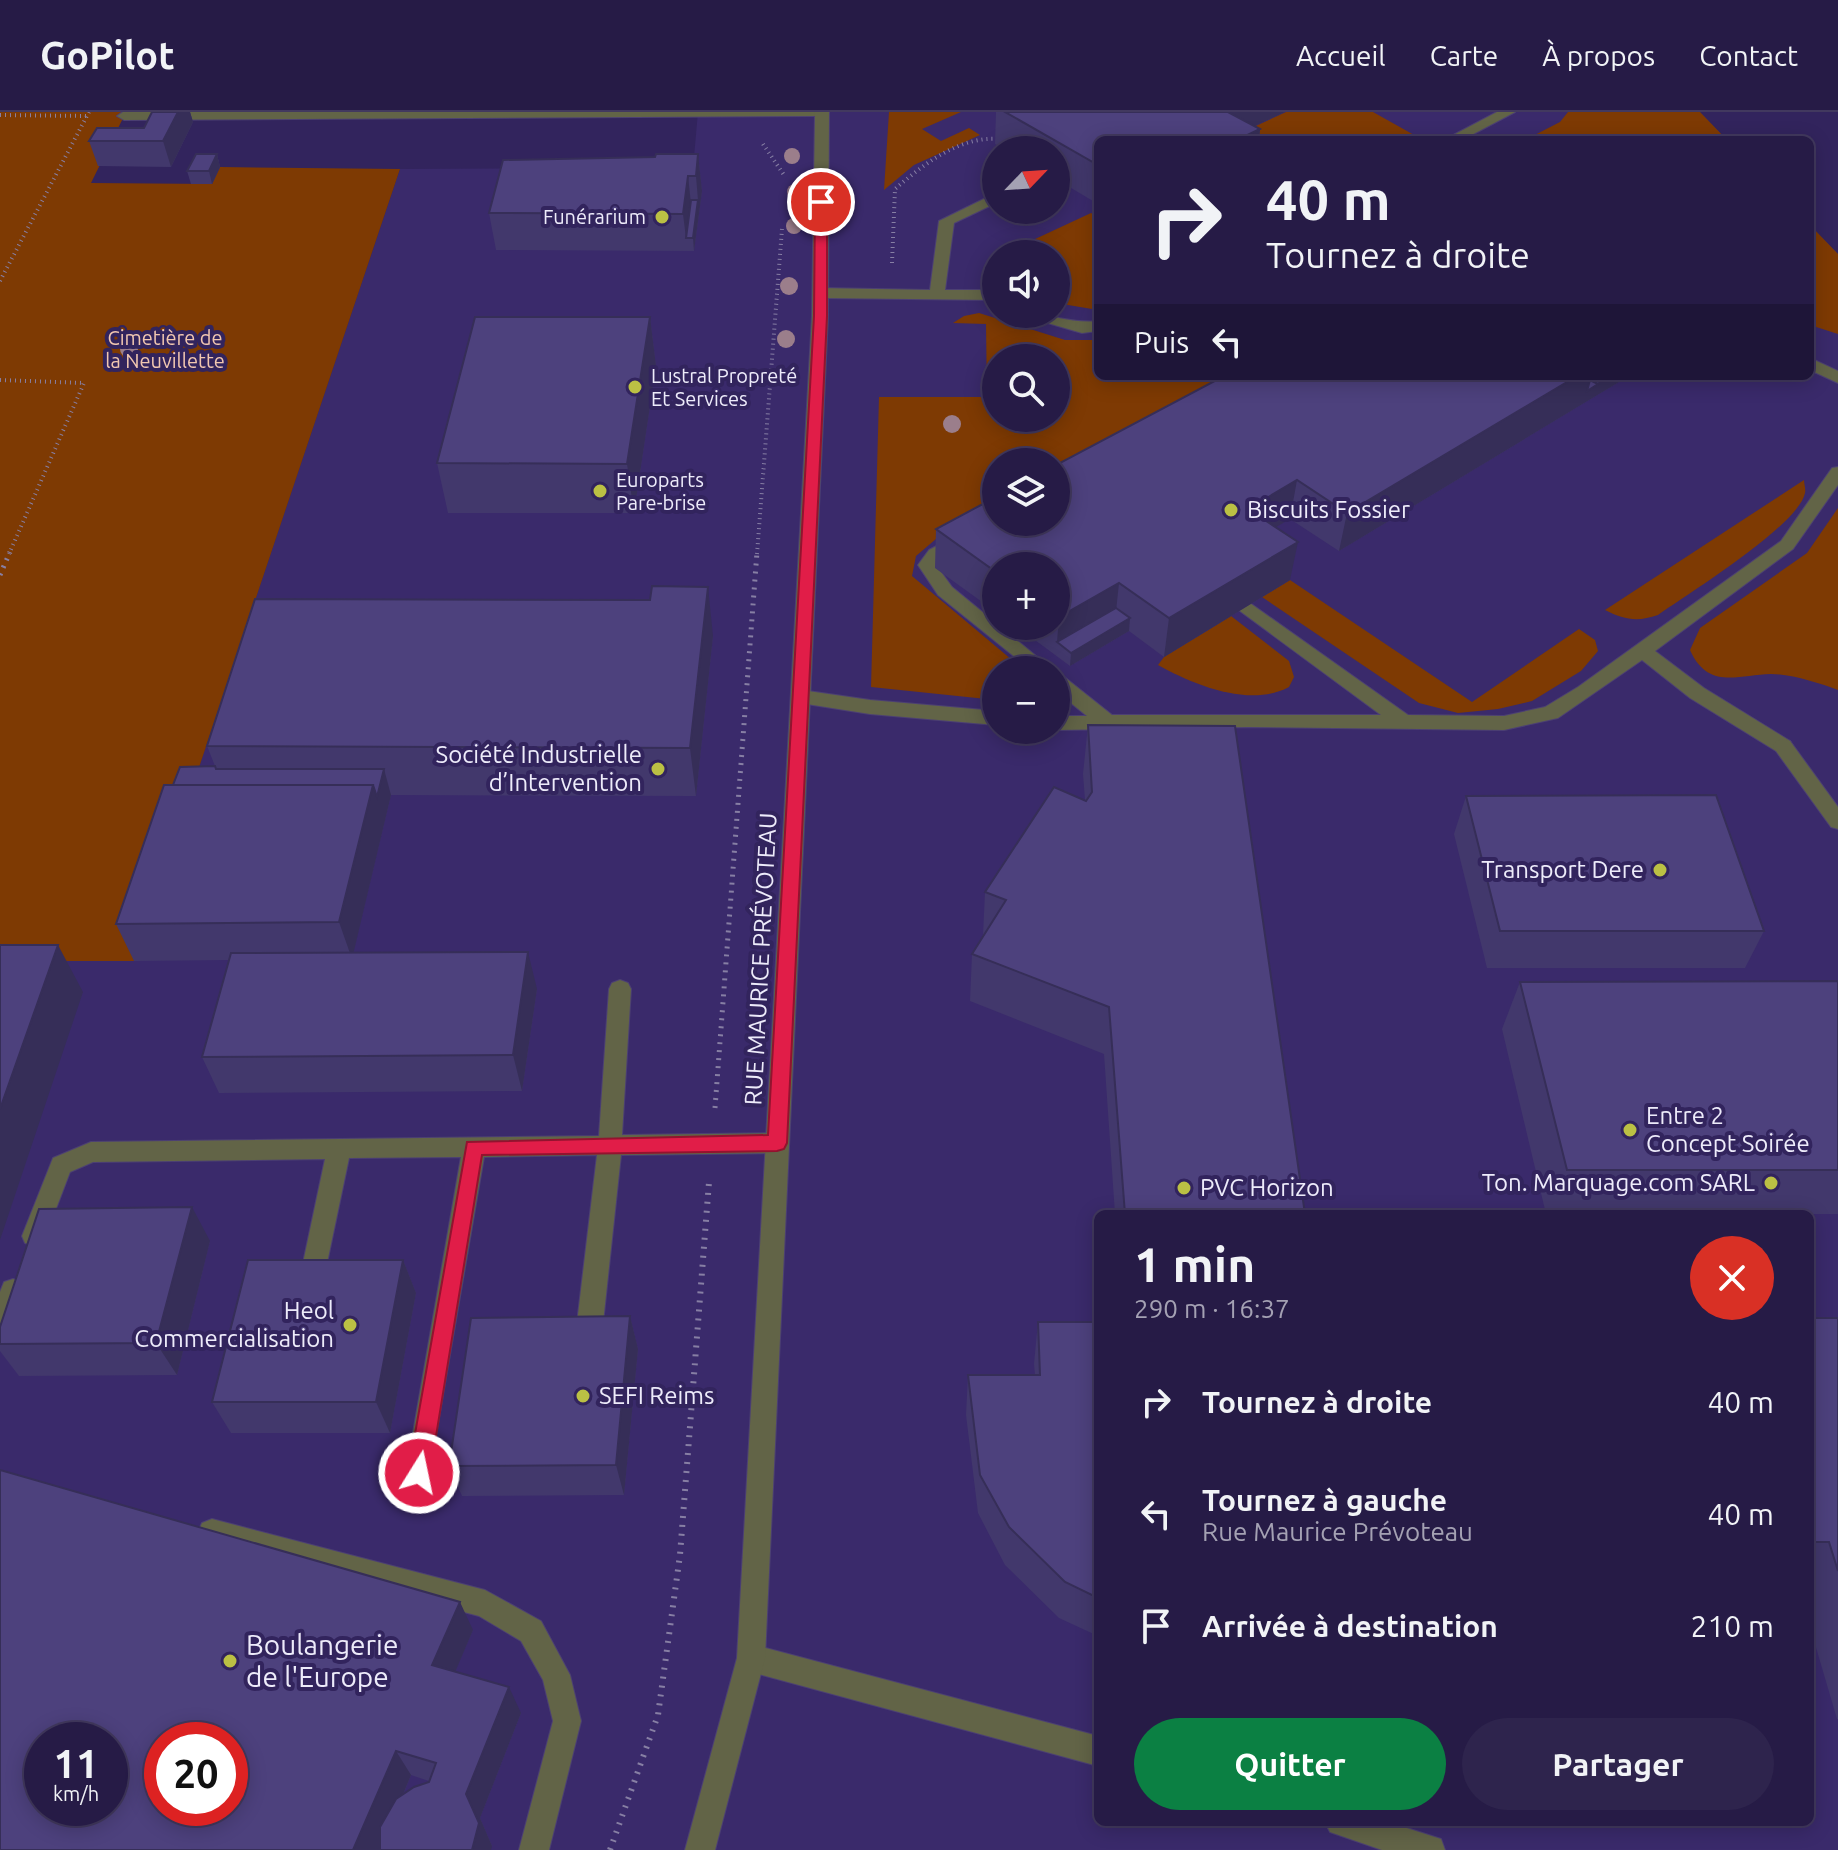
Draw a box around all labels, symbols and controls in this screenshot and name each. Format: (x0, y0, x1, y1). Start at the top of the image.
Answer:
text: GoPilot (40, 34, 175, 76)
text: Accueil (1296, 40, 1386, 71)
text: Carte (1430, 40, 1498, 71)
text: À propos (1542, 40, 1655, 71)
text: Contact (1699, 40, 1798, 71)
north arrow (982, 136, 1070, 224)
map controls (982, 136, 1070, 744)
pin (787, 168, 855, 236)
icon: right (1134, 168, 1238, 272)
text: 40 m (1266, 168, 1391, 231)
icon: arrive (799, 180, 843, 224)
place label: Funérarium (543, 205, 646, 228)
marker: Funérarium (653, 208, 671, 226)
text: Tournez à droite (1266, 234, 1530, 275)
button: sound (982, 240, 1070, 328)
icon: left (1205, 320, 1249, 364)
text: Puis (1134, 325, 1189, 359)
park label: Cimetière de la Neuvillette (105, 326, 225, 372)
button: search (982, 344, 1070, 432)
place label: Lustral Propreté Et Services (651, 364, 797, 410)
marker: Lustral Propreté Et Services (626, 378, 644, 396)
button: layers (982, 448, 1070, 536)
place label: Europarts Pare-brise (616, 468, 706, 514)
marker: Europarts Pare-brise (591, 482, 609, 500)
place label: Biscuits Fossier (1247, 496, 1410, 523)
marker: Biscuits Fossier (1222, 501, 1240, 519)
button: + (982, 552, 1070, 640)
button: − (982, 656, 1070, 744)
place label: Société Industrielle d’Intervention (436, 741, 642, 796)
marker: Société Industrielle d’Intervention (649, 760, 667, 778)
street label: RUE MAURICE PRÉVOTEAU (738, 812, 782, 1106)
place label: Transport Dere (1481, 856, 1644, 883)
marker: Transport Dere (1651, 861, 1669, 879)
place label: Entre 2 Concept Soirée (1646, 1102, 1810, 1157)
marker: Entre 2 Concept Soirée (1621, 1121, 1639, 1139)
place label: Ton. Marquage.com SARL (1482, 1169, 1755, 1196)
place label: PVC Horizon (1200, 1174, 1334, 1201)
marker: Ton. Marquage.com SARL (1762, 1174, 1780, 1192)
marker: PVC Horizon (1175, 1179, 1193, 1197)
button: close (1690, 1236, 1774, 1320)
text: 1 min (1134, 1237, 1255, 1291)
text: 290 m · 16:37 (1134, 1294, 1290, 1323)
place label: Heol Commercialisation (134, 1297, 334, 1352)
marker: Heol Commercialisation (341, 1316, 359, 1334)
icon: right (1134, 1380, 1178, 1424)
place label: SEFI Reims (599, 1382, 714, 1409)
text: Tournez à droite (1202, 1385, 1432, 1419)
text: 40 m (1707, 1385, 1774, 1419)
marker: SEFI Reims (574, 1387, 592, 1405)
position arrow (377, 1431, 461, 1515)
text: Tournez à gauche (1202, 1483, 1447, 1517)
icon: left (1134, 1492, 1178, 1536)
text: 40 m (1707, 1497, 1774, 1531)
text: Rue Maurice Prévoteau (1202, 1517, 1473, 1546)
icon: arrive (1134, 1604, 1178, 1648)
text: Arrivée à destination (1202, 1609, 1498, 1643)
text: 210 m (1690, 1609, 1774, 1643)
place label: Boulangerie de l'Europe (246, 1629, 398, 1692)
marker: Boulangerie de l'Europe (221, 1652, 239, 1670)
button: Quitter (1134, 1718, 1446, 1810)
button: Partager (1462, 1718, 1774, 1810)
speed limit sign: 20 (144, 1722, 248, 1826)
text: 11 (53, 1741, 99, 1786)
text: km/h (53, 1782, 99, 1805)

